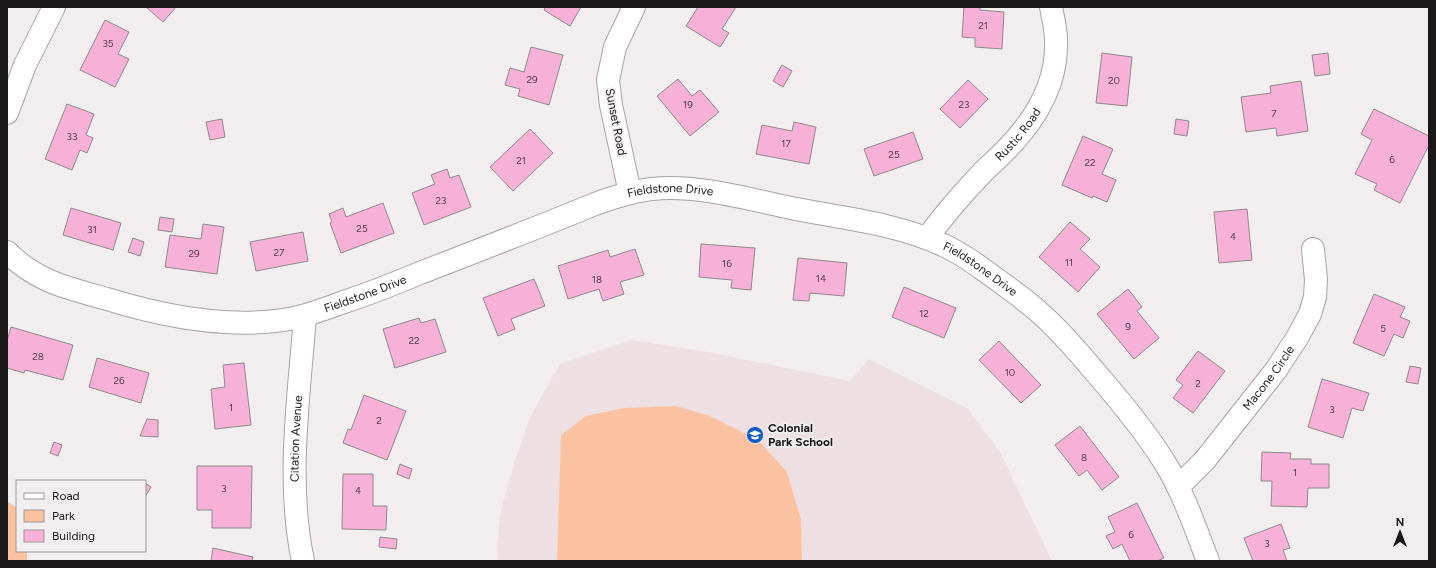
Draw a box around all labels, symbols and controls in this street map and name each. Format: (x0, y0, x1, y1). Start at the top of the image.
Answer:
house number: 21 (978, 19, 988, 32)
house number: 35 (102, 37, 114, 50)
house number: 29 (526, 73, 538, 86)
house number: 20 (1108, 74, 1120, 87)
street label: Sunset Road (603, 87, 629, 157)
house number: 19 (683, 98, 693, 111)
house number: 23 (958, 98, 970, 111)
street label: Rustic Road (992, 106, 1044, 164)
house number: 7 (1271, 107, 1277, 120)
house number: 33 (67, 130, 77, 143)
house number: 17 (781, 137, 791, 150)
house number: 25 (888, 148, 900, 161)
house number: 6 (1389, 153, 1395, 166)
house number: 21 (516, 154, 526, 167)
house number: 22 (1084, 156, 1096, 169)
street label: Fieldstone Drive (626, 181, 715, 200)
house number: 23 (435, 194, 447, 207)
house number: 25 (356, 222, 368, 235)
house number: 31 (87, 223, 97, 236)
house number: 4 (1230, 230, 1236, 243)
street label: Fieldstone Drive (941, 239, 1020, 299)
house number: 27 (274, 246, 285, 259)
house number: 29 (188, 247, 200, 260)
house number: 11 (1065, 256, 1073, 269)
house number: 16 (722, 257, 732, 270)
street label: Fieldstone Drive (322, 272, 409, 316)
house number: 14 (816, 272, 826, 285)
house number: 18 (592, 273, 602, 286)
house number: 12 (919, 307, 929, 320)
house number: 9 (1125, 320, 1131, 333)
house number: 5 (1380, 322, 1386, 335)
house number: 22 (408, 334, 420, 347)
street label: Macone Circle (1240, 343, 1297, 413)
house number: 28 (32, 350, 44, 363)
house number: 10 (1005, 366, 1015, 379)
house number: 26 (113, 374, 125, 387)
house number: 2 (1195, 377, 1201, 390)
street label: Citation Avenue (288, 394, 305, 482)
house number: 1 (229, 401, 233, 414)
house number: 3 (1329, 403, 1335, 416)
house number: 2 (376, 414, 382, 427)
place label: Colonial Park School (768, 421, 833, 449)
school or university icon: Colonial Park School (745, 425, 765, 445)
house number: 8 (1081, 451, 1087, 464)
house number: 1 (1293, 466, 1297, 479)
legend (16, 480, 146, 552)
house number: 3 (221, 482, 227, 495)
house number: 4 (355, 484, 361, 497)
text: Road (52, 489, 80, 503)
text: Park (52, 509, 75, 523)
north arrow (1380, 512, 1420, 552)
text: N (1396, 516, 1404, 529)
house number: 6 (1128, 528, 1134, 541)
text: Building (52, 529, 95, 543)
house number: 3 (1264, 537, 1270, 550)

